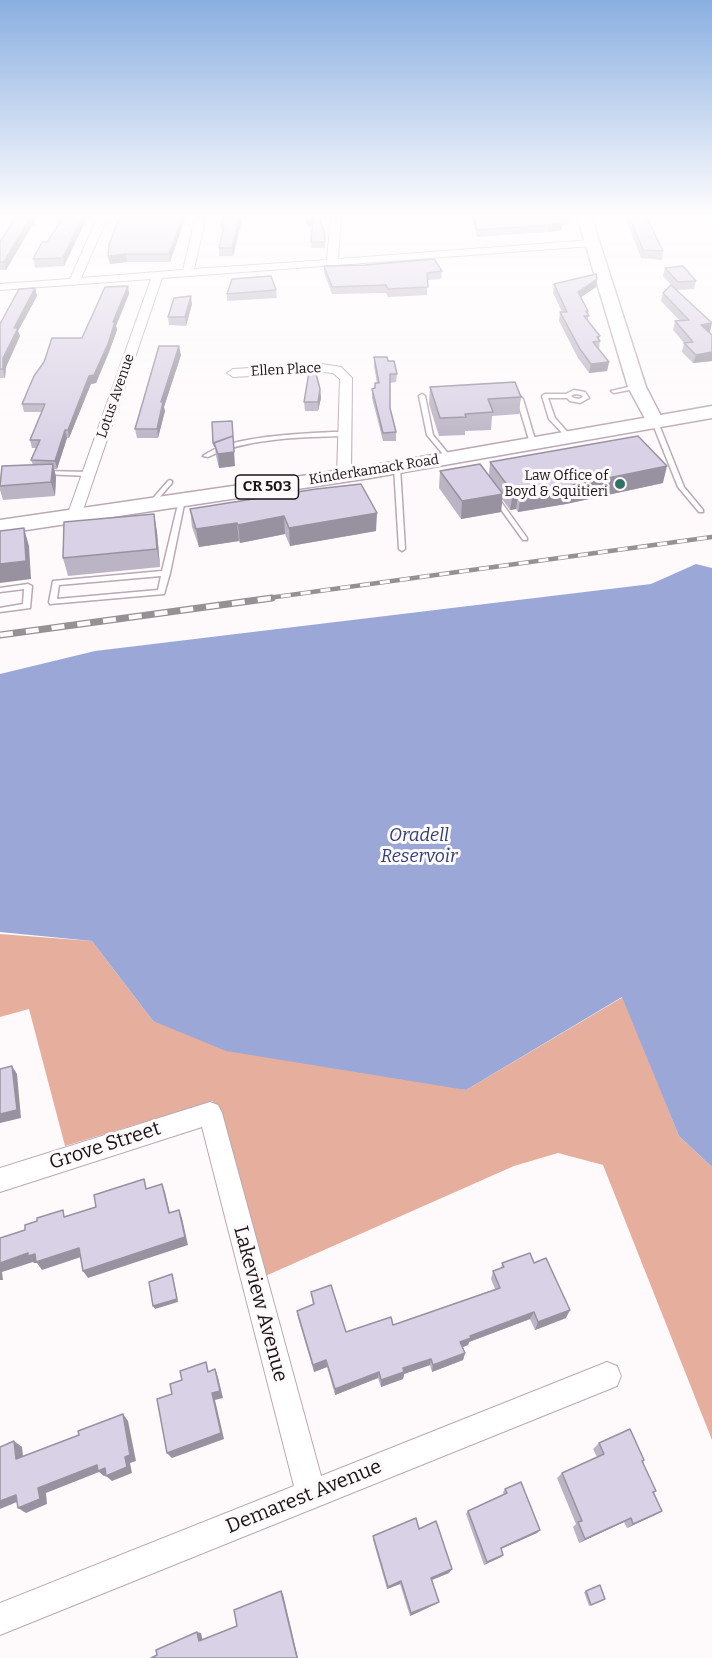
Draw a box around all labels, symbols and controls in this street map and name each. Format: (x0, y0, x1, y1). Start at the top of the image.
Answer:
street label: Lotus Avenue (94, 352, 138, 440)
street label: Ellen Place (250, 360, 322, 380)
street label: Kinderkamack Road (308, 451, 440, 489)
place label: Law Office of Boyd & Squitieri (504, 468, 608, 500)
road number: CR 503 (236, 475, 298, 499)
marker: Law Office of Boyd & Squitieri (613, 477, 627, 491)
water label: Oradell Reservoir (381, 825, 457, 868)
street label: Grove Street (46, 1117, 164, 1175)
street label: Lakeview Avenue (228, 1224, 292, 1384)
street label: Demarest Avenue (223, 1455, 385, 1539)

